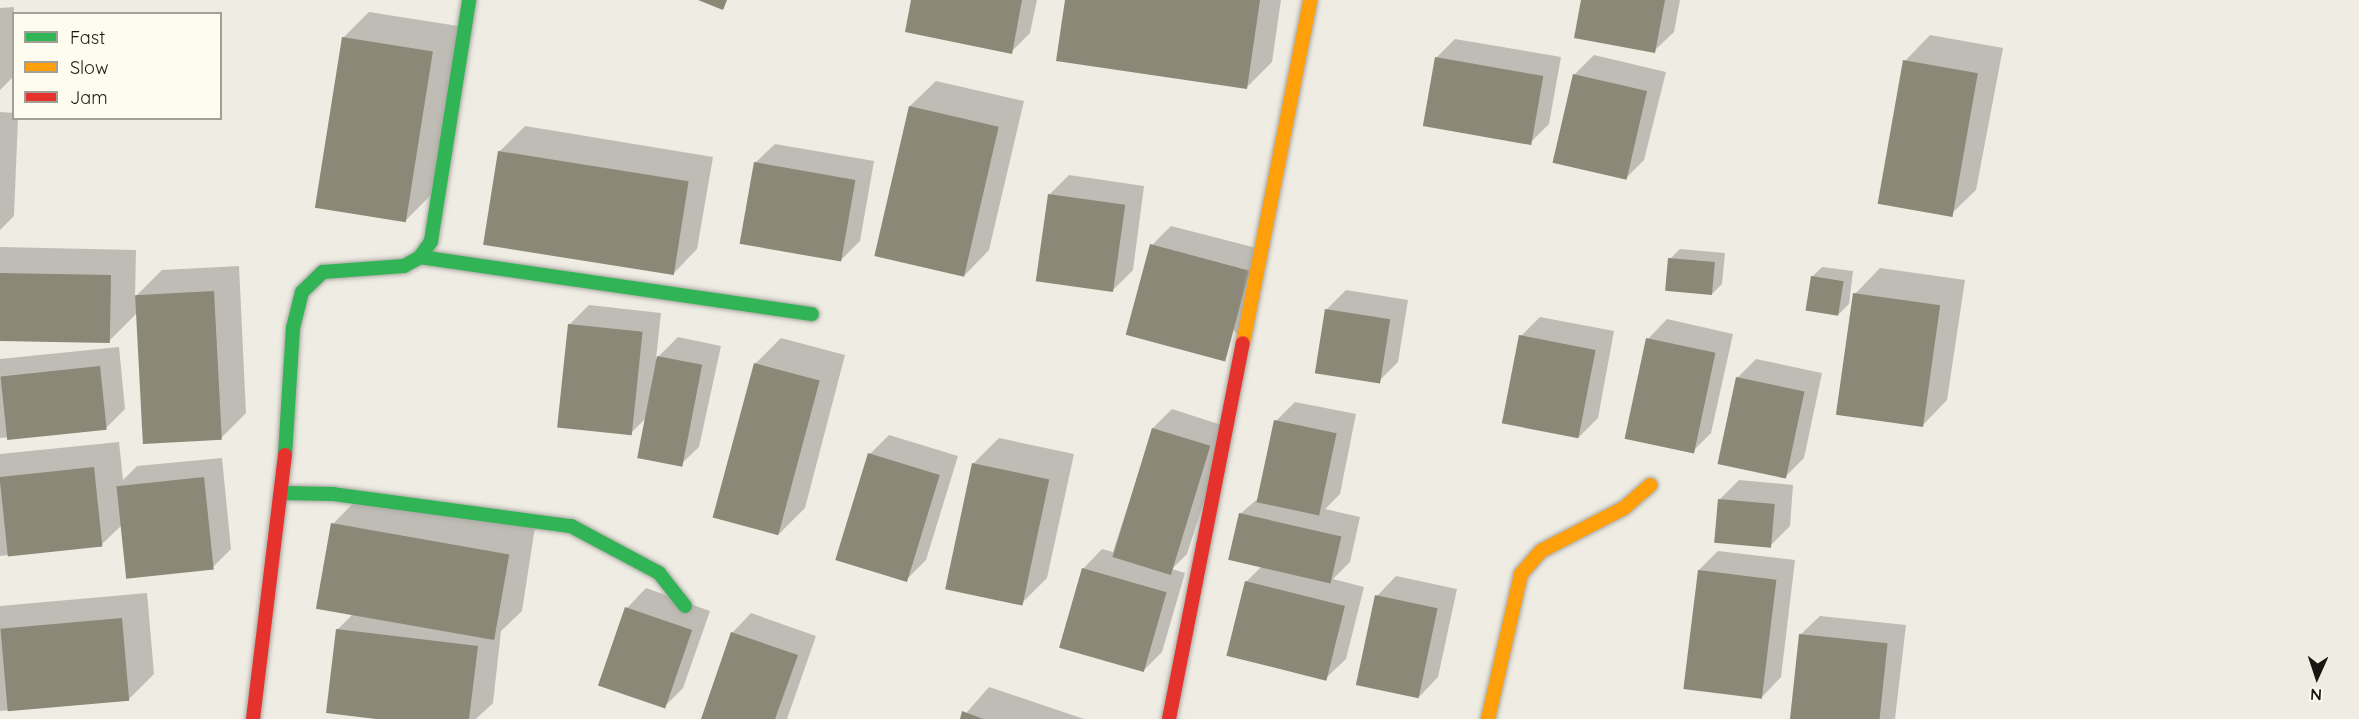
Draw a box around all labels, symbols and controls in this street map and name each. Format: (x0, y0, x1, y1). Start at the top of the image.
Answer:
legend (12, 12, 222, 120)
text: Fast (70, 26, 105, 49)
text: Slow (70, 56, 108, 79)
text: Jam (70, 86, 108, 109)
north arrow (2287, 647, 2347, 707)
text: N (2310, 685, 2322, 705)

